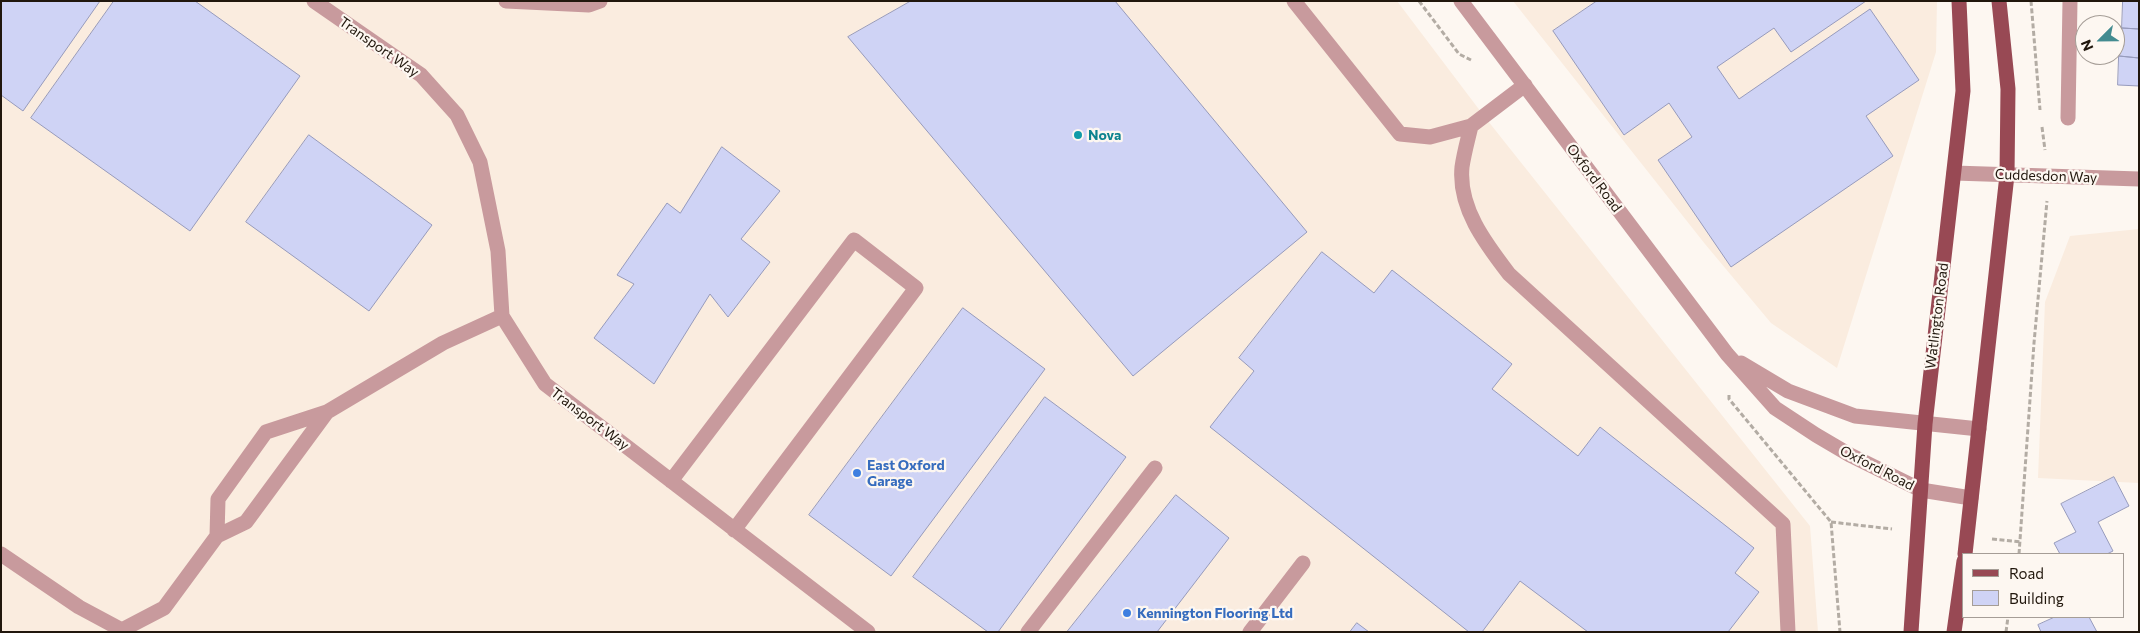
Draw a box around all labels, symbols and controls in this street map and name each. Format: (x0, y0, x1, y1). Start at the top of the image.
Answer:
street label: Transport Way (336, 13, 422, 81)
north arrow (2075, 15, 2125, 65)
text: N (2077, 38, 2097, 54)
place label: Nova (1088, 127, 1121, 143)
marker: Nova (1072, 129, 1084, 141)
street label: Oxford Road (1563, 141, 1625, 215)
street label: Cuddesdon Way (1995, 166, 2097, 186)
street label: Watlington Road (1922, 262, 1952, 370)
street label: Transport Way (548, 384, 632, 454)
street label: Oxford Road (1837, 442, 1917, 494)
place label: East Oxford Garage (867, 457, 945, 490)
marker: East Oxford Garage (851, 467, 863, 479)
legend (1962, 553, 2125, 618)
text: Road (2009, 564, 2044, 582)
text: Building (2009, 589, 2064, 607)
place label: Kennington Flooring Ltd (1137, 605, 1293, 621)
marker: Kennington Flooring Ltd (1121, 607, 1133, 619)

